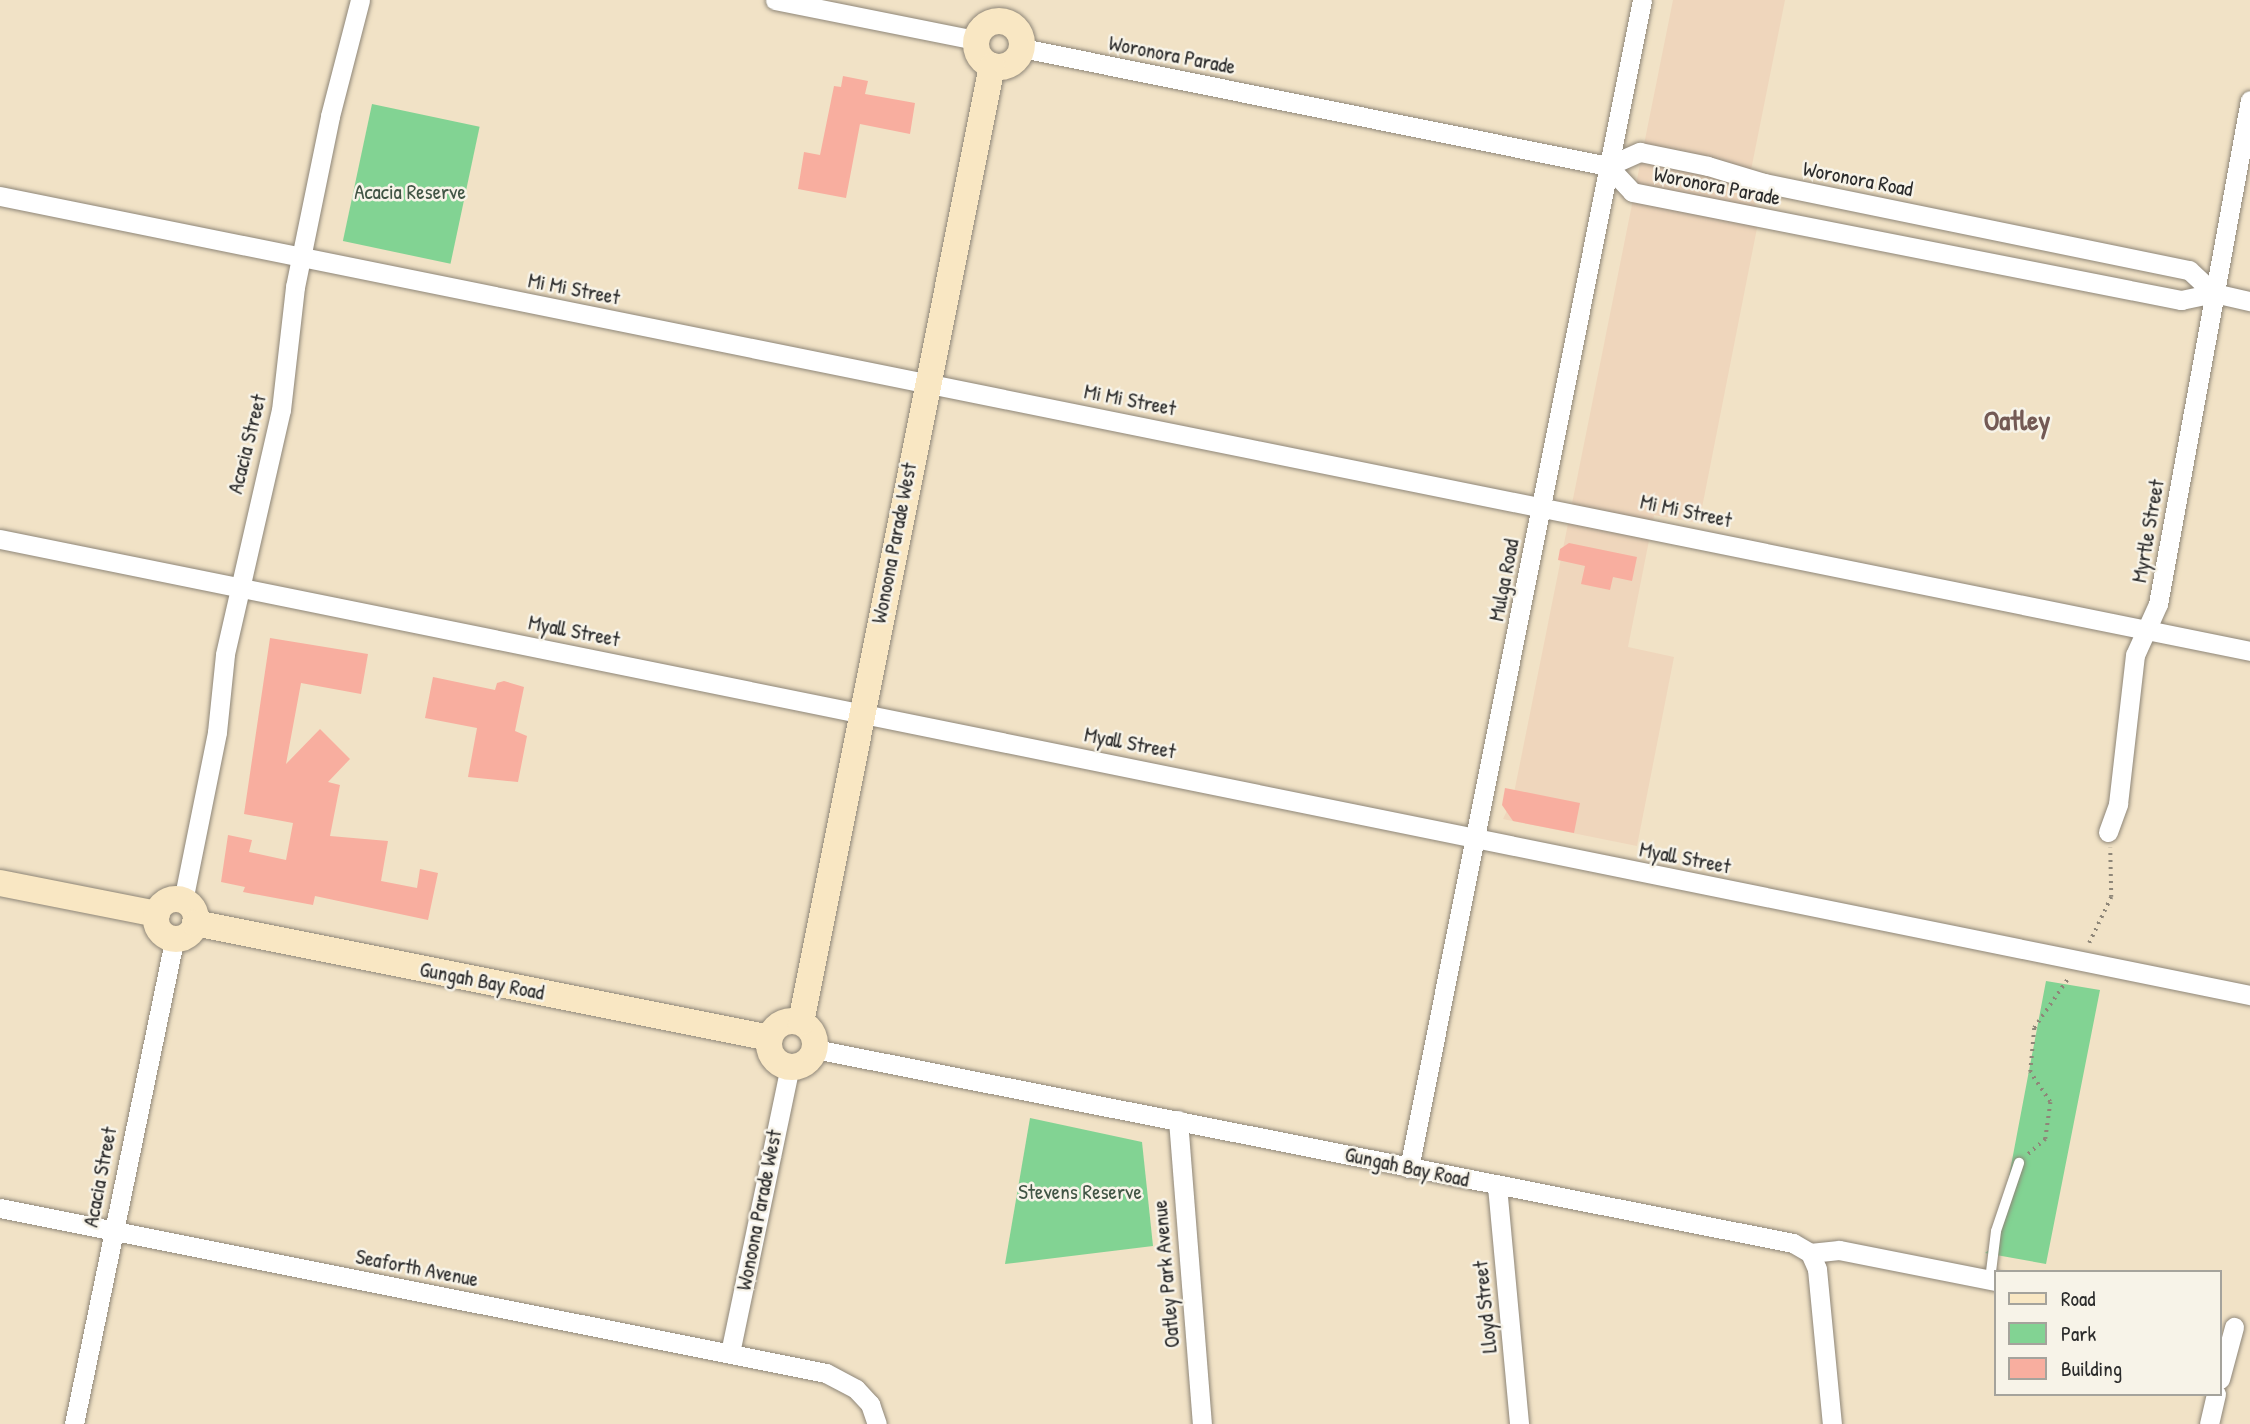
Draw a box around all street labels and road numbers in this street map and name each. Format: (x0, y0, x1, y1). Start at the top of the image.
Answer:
street label: Woronora Parade (1107, 30, 1237, 80)
street label: Woronora Road (1801, 156, 1915, 202)
street label: Woronora Parade (1652, 161, 1782, 211)
street label: Mi Mi Street (526, 268, 622, 310)
street label: Mi Mi Street (1082, 379, 1178, 421)
street label: Acacia Street (223, 392, 271, 496)
street label: Wonoona Parade West (866, 461, 922, 625)
street label: Myrtle Street (2127, 477, 2169, 585)
street label: Mi Mi Street (1638, 489, 1734, 533)
street label: Mulga Road (1484, 537, 1524, 623)
street label: Myall Street (526, 610, 622, 652)
street label: Myall Street (1082, 722, 1178, 764)
street label: Myall Street (1637, 837, 1733, 879)
street label: Gungah Bay Road (418, 957, 546, 1005)
street label: Acacia Street (78, 1125, 122, 1229)
street label: Wonoona Parade West (731, 1128, 787, 1292)
street label: Gungah Bay Road (1343, 1142, 1471, 1192)
street label: Oatley Park Avenue (1147, 1199, 1185, 1349)
street label: Seaforth Avenue (354, 1244, 480, 1292)
street label: Lloyd Street (1468, 1260, 1502, 1354)

